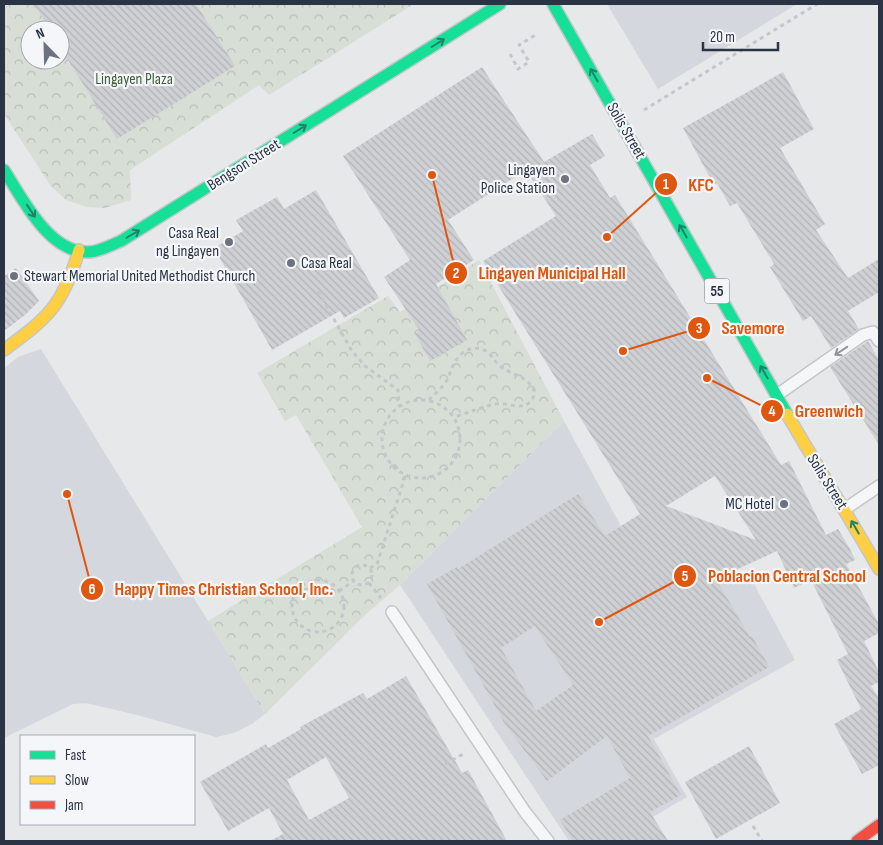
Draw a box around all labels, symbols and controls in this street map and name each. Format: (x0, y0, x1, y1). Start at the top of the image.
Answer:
north arrow (20, 20, 70, 70)
scale bar (703, 20, 778, 52)
text: N (33, 24, 47, 43)
text: 20 m (710, 28, 735, 47)
one-way arrow (430, 37, 444, 47)
one-way arrow (588, 68, 598, 82)
park label: Lingayen Plaza (95, 70, 173, 89)
street label: Solis Street (602, 99, 650, 163)
one-way arrow (293, 124, 307, 134)
street label: Bengson Street (204, 135, 284, 195)
place label: Lingayen Police Station (481, 161, 555, 198)
callout: KFC (654, 168, 724, 201)
marker: Lingayen Police Station (559, 173, 571, 185)
text: 1 (663, 175, 669, 194)
text: KFC (688, 175, 714, 196)
one-way arrow (25, 204, 36, 218)
one-way arrow (678, 223, 688, 238)
place label: Casa Real ng Lingayen (156, 224, 219, 261)
one-way arrow (125, 229, 139, 239)
marker: Casa Real ng Lingayen (223, 236, 235, 248)
place label: Casa Real (301, 254, 352, 273)
marker: Casa Real (285, 257, 297, 269)
callout: Lingayen Municipal Hall (443, 257, 635, 290)
text: Lingayen Municipal Hall (478, 263, 626, 284)
text: 2 (453, 264, 459, 283)
place label: Stewart Memorial United Methodist Church (24, 267, 255, 286)
marker: Stewart Memorial United Methodist Church (8, 270, 20, 282)
road number: 55 (704, 278, 730, 304)
callout: Savemore (686, 311, 795, 344)
text: Savemore (721, 318, 785, 339)
text: 3 (696, 319, 703, 338)
one-way arrow (834, 346, 848, 356)
one-way arrow (758, 365, 768, 379)
callout: Greenwich (760, 394, 873, 427)
text: Greenwich (795, 401, 863, 422)
text: 4 (769, 402, 776, 421)
street label: Solis Street (803, 451, 851, 513)
place label: MC Hotel (725, 495, 774, 514)
marker: MC Hotel (778, 498, 790, 510)
one-way arrow (850, 519, 860, 534)
callout: Poblacion Central School (673, 560, 875, 593)
text: Poblacion Central School (708, 566, 866, 587)
text: 5 (682, 567, 689, 586)
callout: Happy Times Christian School, Inc. (80, 572, 343, 605)
text: Happy Times Christian School, Inc. (115, 579, 333, 600)
text: 6 (88, 580, 96, 599)
legend (20, 735, 195, 825)
text: Fast (65, 746, 87, 765)
text: Slow (65, 771, 89, 790)
text: Jam (64, 796, 83, 815)

